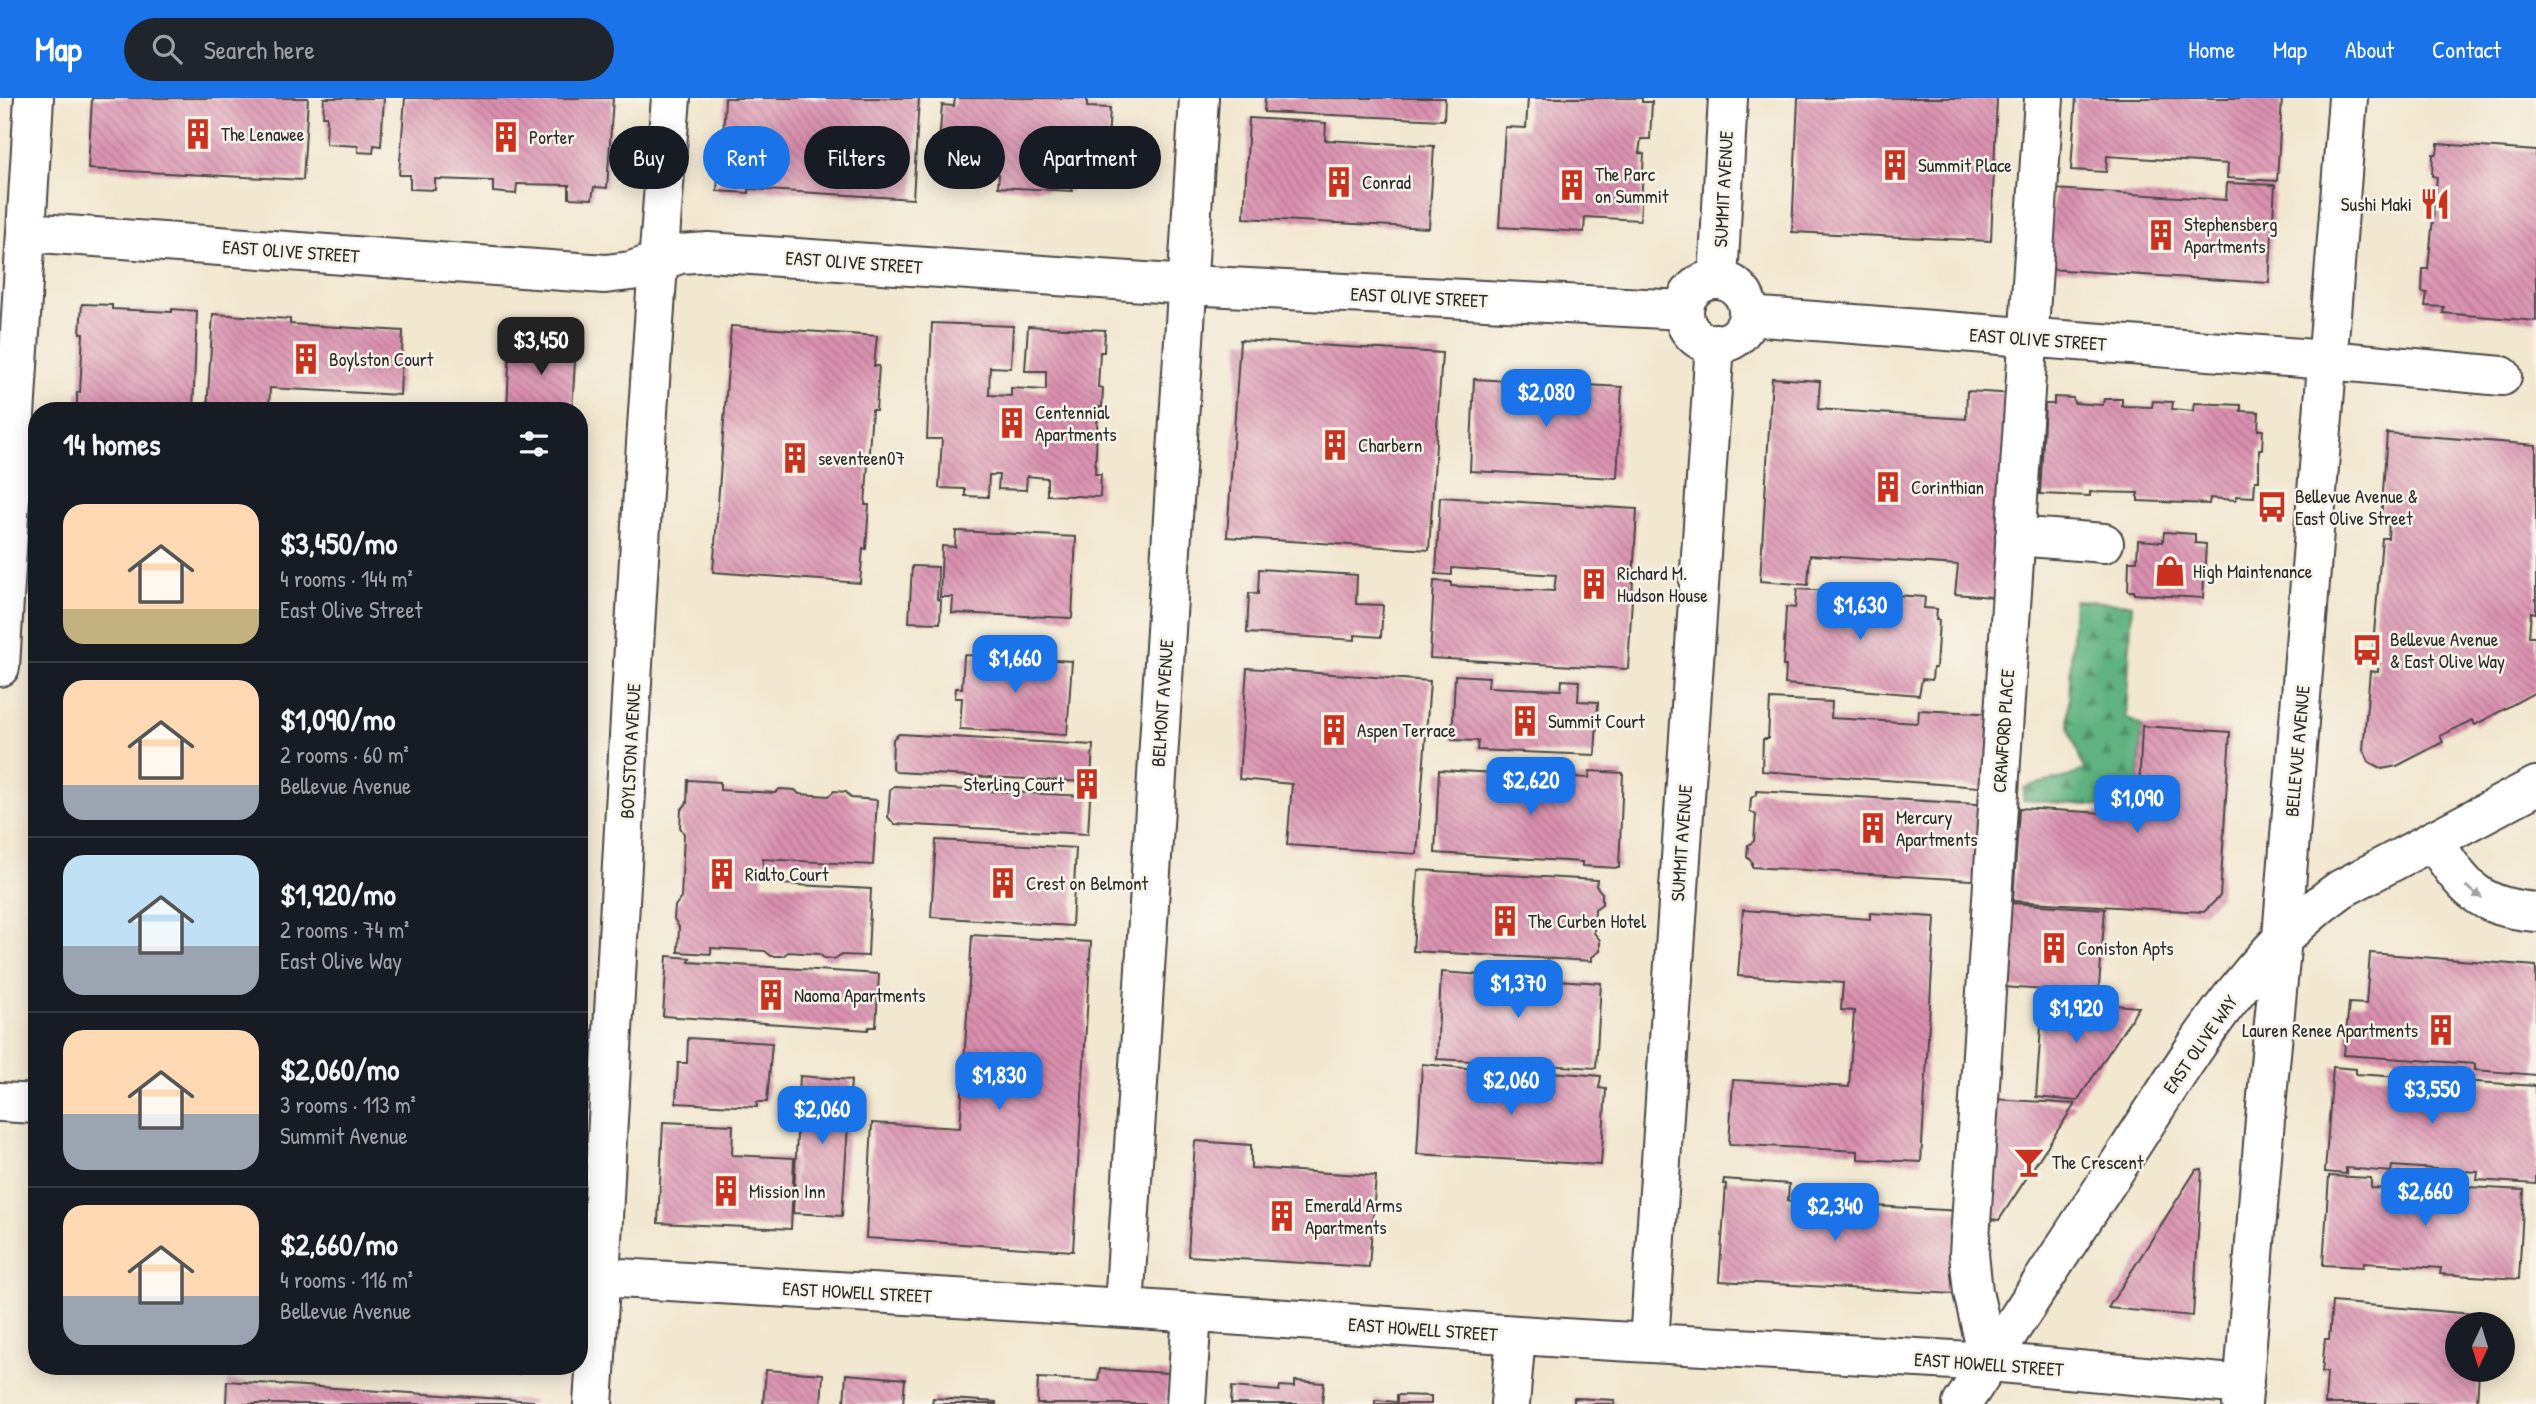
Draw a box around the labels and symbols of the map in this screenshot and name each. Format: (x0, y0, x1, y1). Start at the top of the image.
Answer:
building icon: The Lenawee (181, 117, 215, 151)
building icon: Porter (489, 120, 523, 154)
place label: The Lenawee (221, 121, 305, 147)
place label: Porter (529, 124, 575, 150)
street label: SUMMIT AVENUE (1707, 129, 1739, 248)
building icon: Summit Place (1878, 148, 1912, 182)
place label: Summit Place (1918, 152, 2012, 178)
place label: The Parc on Summit (1595, 161, 1669, 209)
building icon: Conrad (1322, 165, 1356, 199)
building icon: The Parc on Summit (1555, 168, 1589, 202)
place label: Conrad (1362, 169, 1411, 195)
restaurant icon: Sushi Maki (2418, 187, 2452, 221)
place label: Sushi Maki (2341, 191, 2412, 217)
place label: Stephensberg Apartments (2184, 211, 2278, 259)
building icon: Stephensberg Apartments (2144, 218, 2178, 252)
street label: EAST OLIVE STREET (222, 233, 361, 269)
street label: EAST OLIVE STREET (785, 244, 924, 280)
street label: EAST OLIVE STREET (1350, 280, 1489, 314)
pin: $3,450 (484, 317, 598, 377)
street label: EAST OLIVE STREET (1969, 321, 2108, 357)
building icon: Boylston Court (289, 342, 323, 376)
place label: Boylston Court (329, 346, 434, 372)
pin: $2,080 (1489, 370, 1603, 429)
place label: Centennial Apartments (1035, 399, 1117, 447)
building icon: Centennial Apartments (995, 406, 1029, 440)
building icon: Charbern (1318, 428, 1352, 462)
place label: Charbern (1358, 432, 1422, 458)
building icon: seventeen07 (778, 441, 812, 475)
place label: seventeen07 (818, 445, 905, 471)
building icon: Corinthian (1871, 470, 1905, 504)
place label: Corinthian (1911, 474, 1984, 500)
place label: Bellevue Avenue & East Olive Street (2295, 483, 2418, 531)
bus stop icon: Bellevue Avenue & East Olive Street (2255, 490, 2289, 524)
shop icon: High Maintenance (2153, 554, 2187, 588)
place label: High Maintenance (2193, 558, 2313, 584)
place label: Richard M. Hudson House (1617, 560, 1708, 608)
building icon: Richard M. Hudson House (1577, 567, 1611, 601)
pin: $1,630 (1803, 582, 1917, 642)
place label: Bellevue Avenue & East Olive Way (2390, 626, 2505, 674)
bus stop icon: Bellevue Avenue & East Olive Way (2350, 633, 2384, 667)
pin: $1,660 (958, 636, 1072, 695)
street label: BELMONT AVENUE (1145, 638, 1179, 768)
street label: CRAWFORD PLACE (1986, 668, 2020, 794)
street label: BOYLSTON AVENUE (613, 682, 647, 819)
street label: BELLEVUE AVENUE (2278, 684, 2316, 818)
building icon: Summit Court (1508, 704, 1542, 738)
place label: Summit Court (1548, 708, 1645, 734)
building icon: Aspen Terrace (1317, 713, 1351, 747)
place label: Aspen Terrace (1357, 717, 1456, 743)
pin: $2,620 (1474, 758, 1588, 817)
building icon: Sterling Court (1070, 767, 1104, 801)
place label: Sterling Court (964, 771, 1064, 797)
pin: $1,090 (2080, 776, 2194, 835)
street label: SUMMIT AVENUE (1664, 783, 1698, 902)
place label: Mercury Apartments (1896, 804, 1978, 852)
building icon: Mercury Apartments (1856, 811, 1890, 845)
building icon: Rialto Court (705, 857, 739, 891)
place label: Rialto Court (745, 861, 829, 887)
building icon: Crest on Belmont (986, 866, 1020, 900)
place label: Crest on Belmont (1026, 870, 1149, 896)
one-way arrow (2465, 884, 2483, 898)
building icon: The Curben Hotel (1488, 904, 1522, 938)
place label: The Curben Hotel (1528, 908, 1647, 934)
building icon: Coniston Apts (2037, 931, 2071, 965)
place label: Coniston Apts (2077, 935, 2174, 961)
pin: $1,370 (1461, 960, 1575, 1020)
building icon: Naoma Apartments (754, 978, 788, 1012)
place label: Naoma Apartments (794, 982, 926, 1008)
pin: $1,920 (2019, 986, 2133, 1045)
street label: EAST OLIVE WAY (2156, 989, 2244, 1098)
building icon: Lauren Renee Apartments (2424, 1013, 2458, 1047)
place label: Lauren Renee Apartments (2242, 1017, 2418, 1043)
pin: $1,830 (942, 1052, 1056, 1112)
pin: $2,060 (1454, 1058, 1568, 1117)
pin: $3,550 (2375, 1066, 2489, 1126)
pin: $2,060 (765, 1086, 879, 1146)
bar icon: The Crescent (2012, 1145, 2046, 1179)
place label: The Crescent (2052, 1149, 2144, 1175)
pin: $2,660 (2368, 1168, 2482, 1228)
building icon: Mission Inn (709, 1174, 743, 1208)
place label: Mission Inn (749, 1178, 826, 1204)
pin: $2,340 (1778, 1184, 1892, 1243)
place label: Emerald Arms Apartments (1305, 1192, 1402, 1240)
building icon: Emerald Arms Apartments (1265, 1199, 1299, 1233)
street label: EAST HOWELL STREET (782, 1275, 934, 1309)
street label: EAST HOWELL STREET (1347, 1311, 1500, 1347)
north arrow (2445, 1312, 2515, 1382)
street label: EAST HOWELL STREET (1913, 1346, 2066, 1382)

